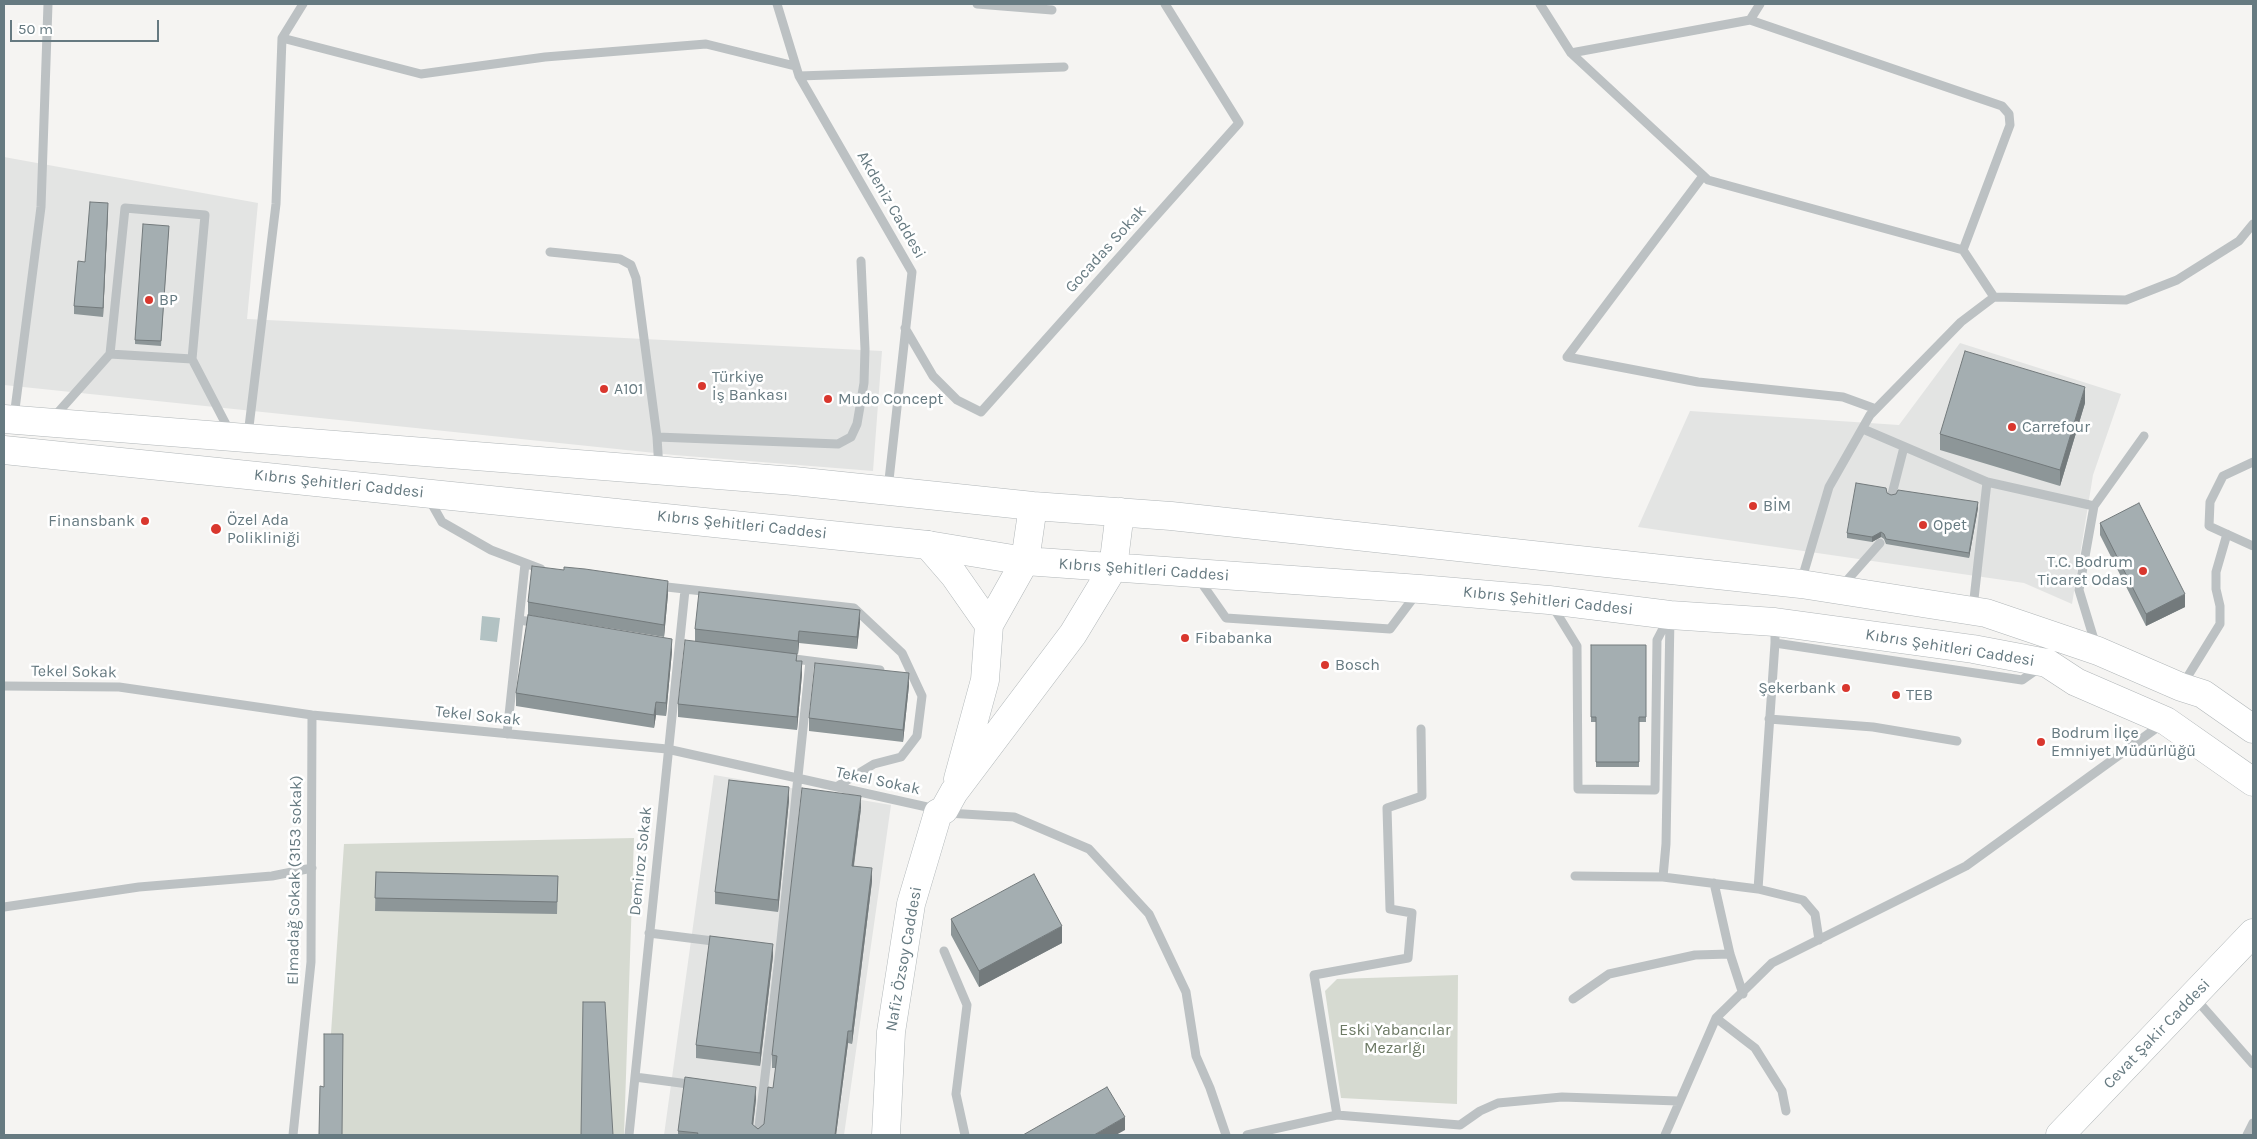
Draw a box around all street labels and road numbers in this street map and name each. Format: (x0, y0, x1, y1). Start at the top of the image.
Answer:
street label: Akdeniz Caddesi (853, 148, 929, 262)
street label: Gocadas Sokak (1061, 201, 1151, 297)
street label: Kıbrıs Şehitleri Caddesi (253, 466, 425, 502)
street label: Kıbrıs Şehitleri Caddesi (656, 507, 828, 543)
street label: Kıbrıs Şehitleri Caddesi (1058, 554, 1230, 586)
street label: Kıbrıs Şehitleri Caddesi (1462, 583, 1634, 619)
street label: Kıbrıs Şehitleri Caddesi (1864, 625, 2036, 671)
street label: Tekel Sokak (31, 662, 117, 682)
street label: Tekel Sokak (434, 702, 522, 730)
street label: Tekel Sokak (834, 763, 922, 799)
street label: Elmadağ Sokak (3153 sokak) (284, 775, 306, 985)
street label: Demiroz Sokak (626, 805, 656, 917)
street label: Nafiz Özsoy Caddesi (882, 885, 926, 1033)
street label: Cevat Şakir Caddesi (2100, 975, 2214, 1093)

